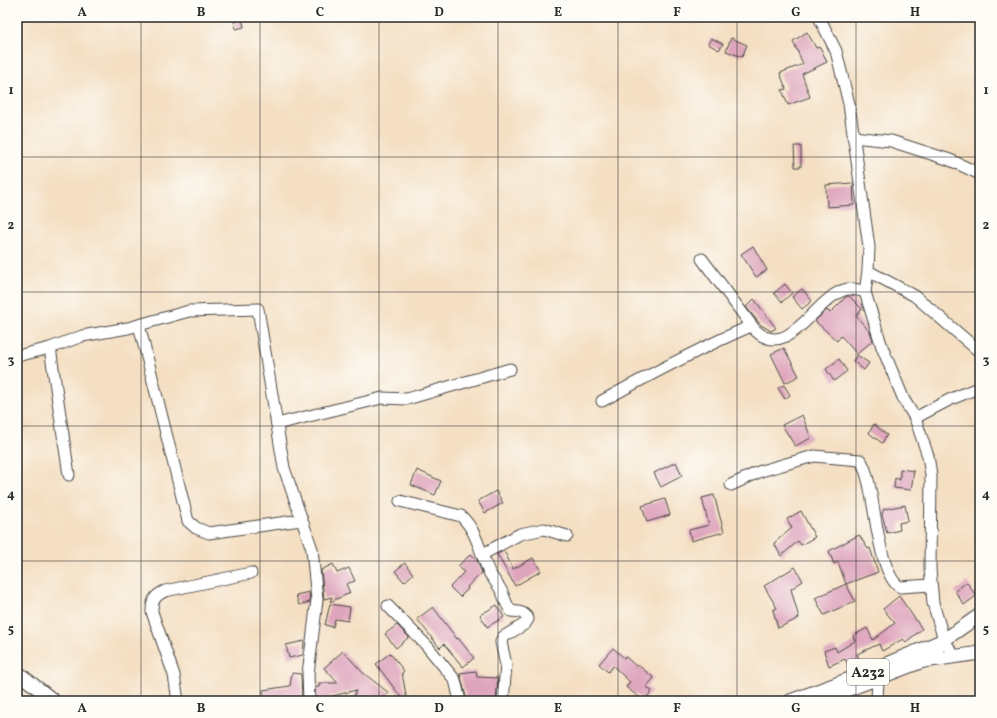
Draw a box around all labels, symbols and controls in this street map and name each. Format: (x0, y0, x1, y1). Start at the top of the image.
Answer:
text: A (77, 4, 87, 22)
text: B (197, 4, 206, 22)
text: C (316, 4, 324, 22)
text: D (434, 4, 444, 22)
text: E (554, 4, 562, 22)
text: F (673, 4, 681, 22)
text: G (791, 4, 801, 22)
text: H (910, 4, 920, 22)
text: 1 (8, 82, 14, 100)
text: 1 (983, 82, 989, 100)
text: 2 (8, 217, 15, 235)
text: 2 (983, 217, 990, 235)
text: 3 (8, 352, 15, 370)
text: 3 (983, 352, 990, 370)
text: 4 (7, 486, 15, 504)
text: 4 (982, 486, 990, 504)
text: 5 (8, 621, 14, 639)
text: 5 (983, 621, 989, 639)
road number: A232 (847, 659, 889, 685)
text: A (77, 700, 87, 718)
text: B (197, 700, 206, 718)
text: C (316, 700, 324, 718)
text: D (434, 700, 444, 718)
text: E (554, 700, 562, 718)
text: F (673, 700, 681, 718)
text: G (791, 700, 801, 718)
text: H (910, 700, 920, 718)

